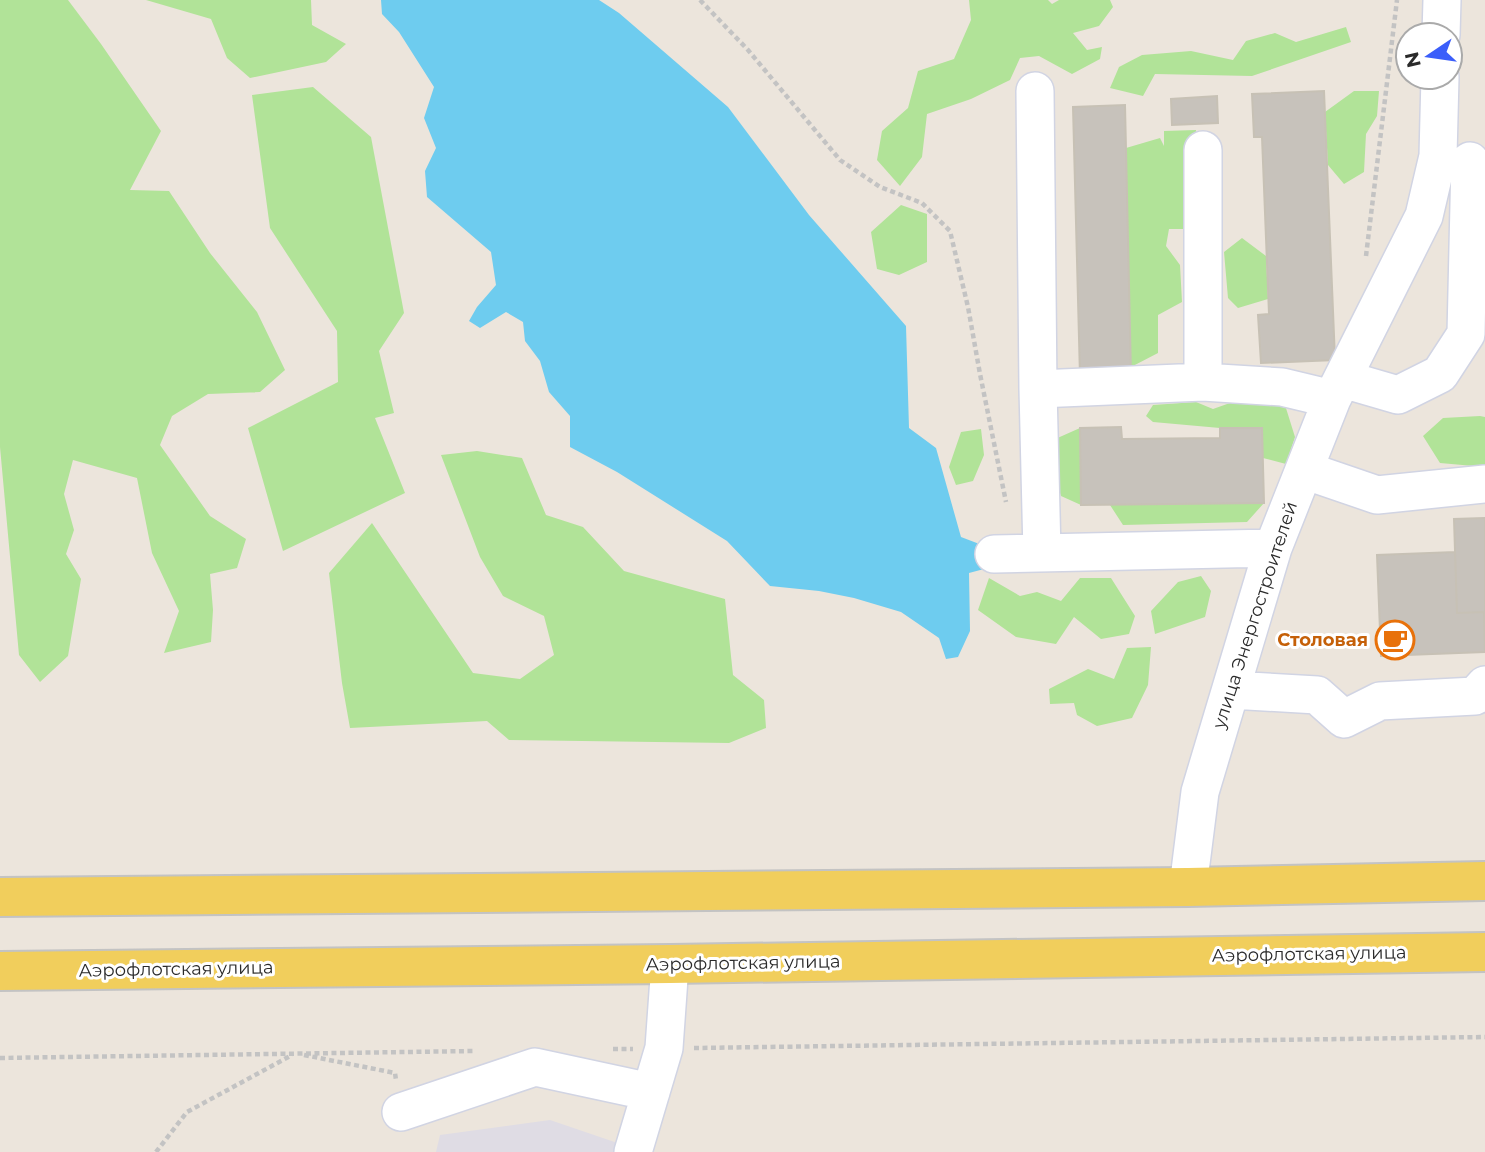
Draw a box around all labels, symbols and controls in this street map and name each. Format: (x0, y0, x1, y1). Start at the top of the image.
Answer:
north arrow (1394, 21, 1464, 91)
text: N (1400, 50, 1426, 70)
street label: улица Энергостроителей (1208, 499, 1302, 732)
cafe icon: Столовая (1374, 619, 1416, 661)
place label: Столовая (1277, 629, 1368, 651)
street label: Аэрофлотская улица (1211, 941, 1407, 967)
street label: Аэрофлотская улица (645, 950, 841, 976)
street label: Аэрофлотская улица (78, 956, 274, 982)

